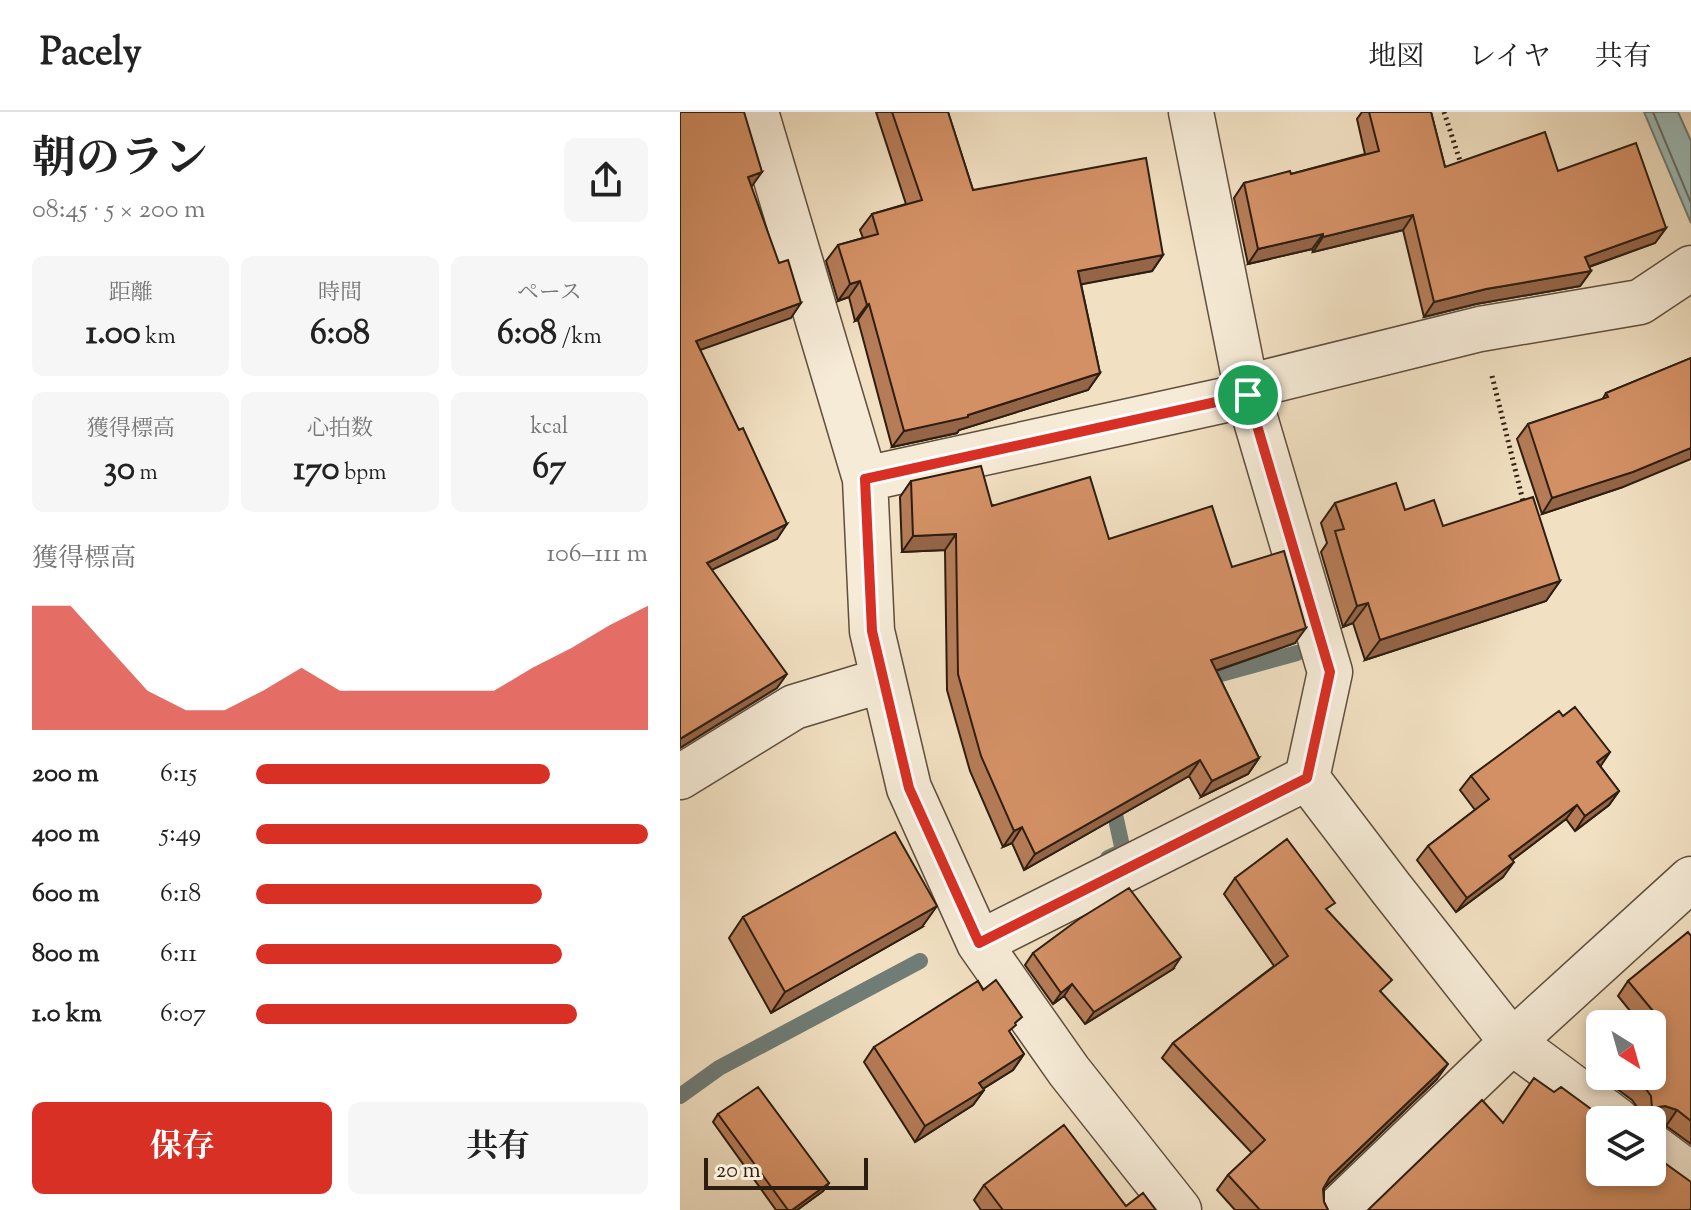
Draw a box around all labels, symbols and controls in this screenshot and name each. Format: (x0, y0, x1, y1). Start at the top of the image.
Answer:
text: Pacely (40, 28, 142, 82)
text: 地図 (1368, 38, 1424, 78)
text: レイヤ (1468, 38, 1551, 78)
text: 共有 (1595, 38, 1651, 78)
text: 朝のラン (32, 130, 208, 193)
button: share (564, 138, 648, 222)
text: 08:45 · 5 × 200 m (32, 192, 206, 229)
text: 距離 (109, 278, 153, 310)
text: 時間 (318, 278, 362, 310)
text: ペース (517, 278, 582, 310)
text: 1.00 (86, 310, 141, 359)
text: 6:08 (310, 310, 370, 359)
text: 6:08 (497, 310, 557, 359)
text: km (141, 322, 176, 354)
text: /km (557, 322, 602, 354)
pin (1214, 361, 1282, 429)
icon: arrive (1226, 373, 1270, 417)
text: kcal (530, 412, 568, 444)
text: 獲得標高 (87, 414, 175, 446)
text: 心拍数 (307, 414, 373, 446)
text: 67 (532, 444, 566, 493)
text: 30 (104, 446, 135, 495)
text: 170 (294, 446, 340, 495)
text: m (135, 458, 158, 490)
text: bpm (340, 458, 386, 490)
text: 106–111 m (546, 536, 648, 573)
text: 獲得標高 (32, 541, 136, 578)
text: 200 m (32, 756, 99, 793)
text: 6:15 (160, 756, 197, 793)
text: 400 m (32, 816, 99, 853)
text: 5:49 (160, 816, 201, 853)
text: 600 m (32, 876, 99, 913)
text: 6:18 (160, 876, 201, 913)
text: 800 m (32, 936, 100, 973)
text: 6:11 (160, 936, 197, 973)
text: 1.0 km (32, 996, 102, 1033)
text: 6:07 (160, 996, 206, 1033)
north arrow (1586, 1010, 1666, 1090)
map controls (1586, 1010, 1666, 1186)
button: 保存 (32, 1102, 332, 1194)
button: 共有 (348, 1102, 648, 1194)
button: layers (1586, 1106, 1666, 1186)
scale bar (704, 1154, 868, 1190)
text: 20 m (716, 1156, 761, 1188)

